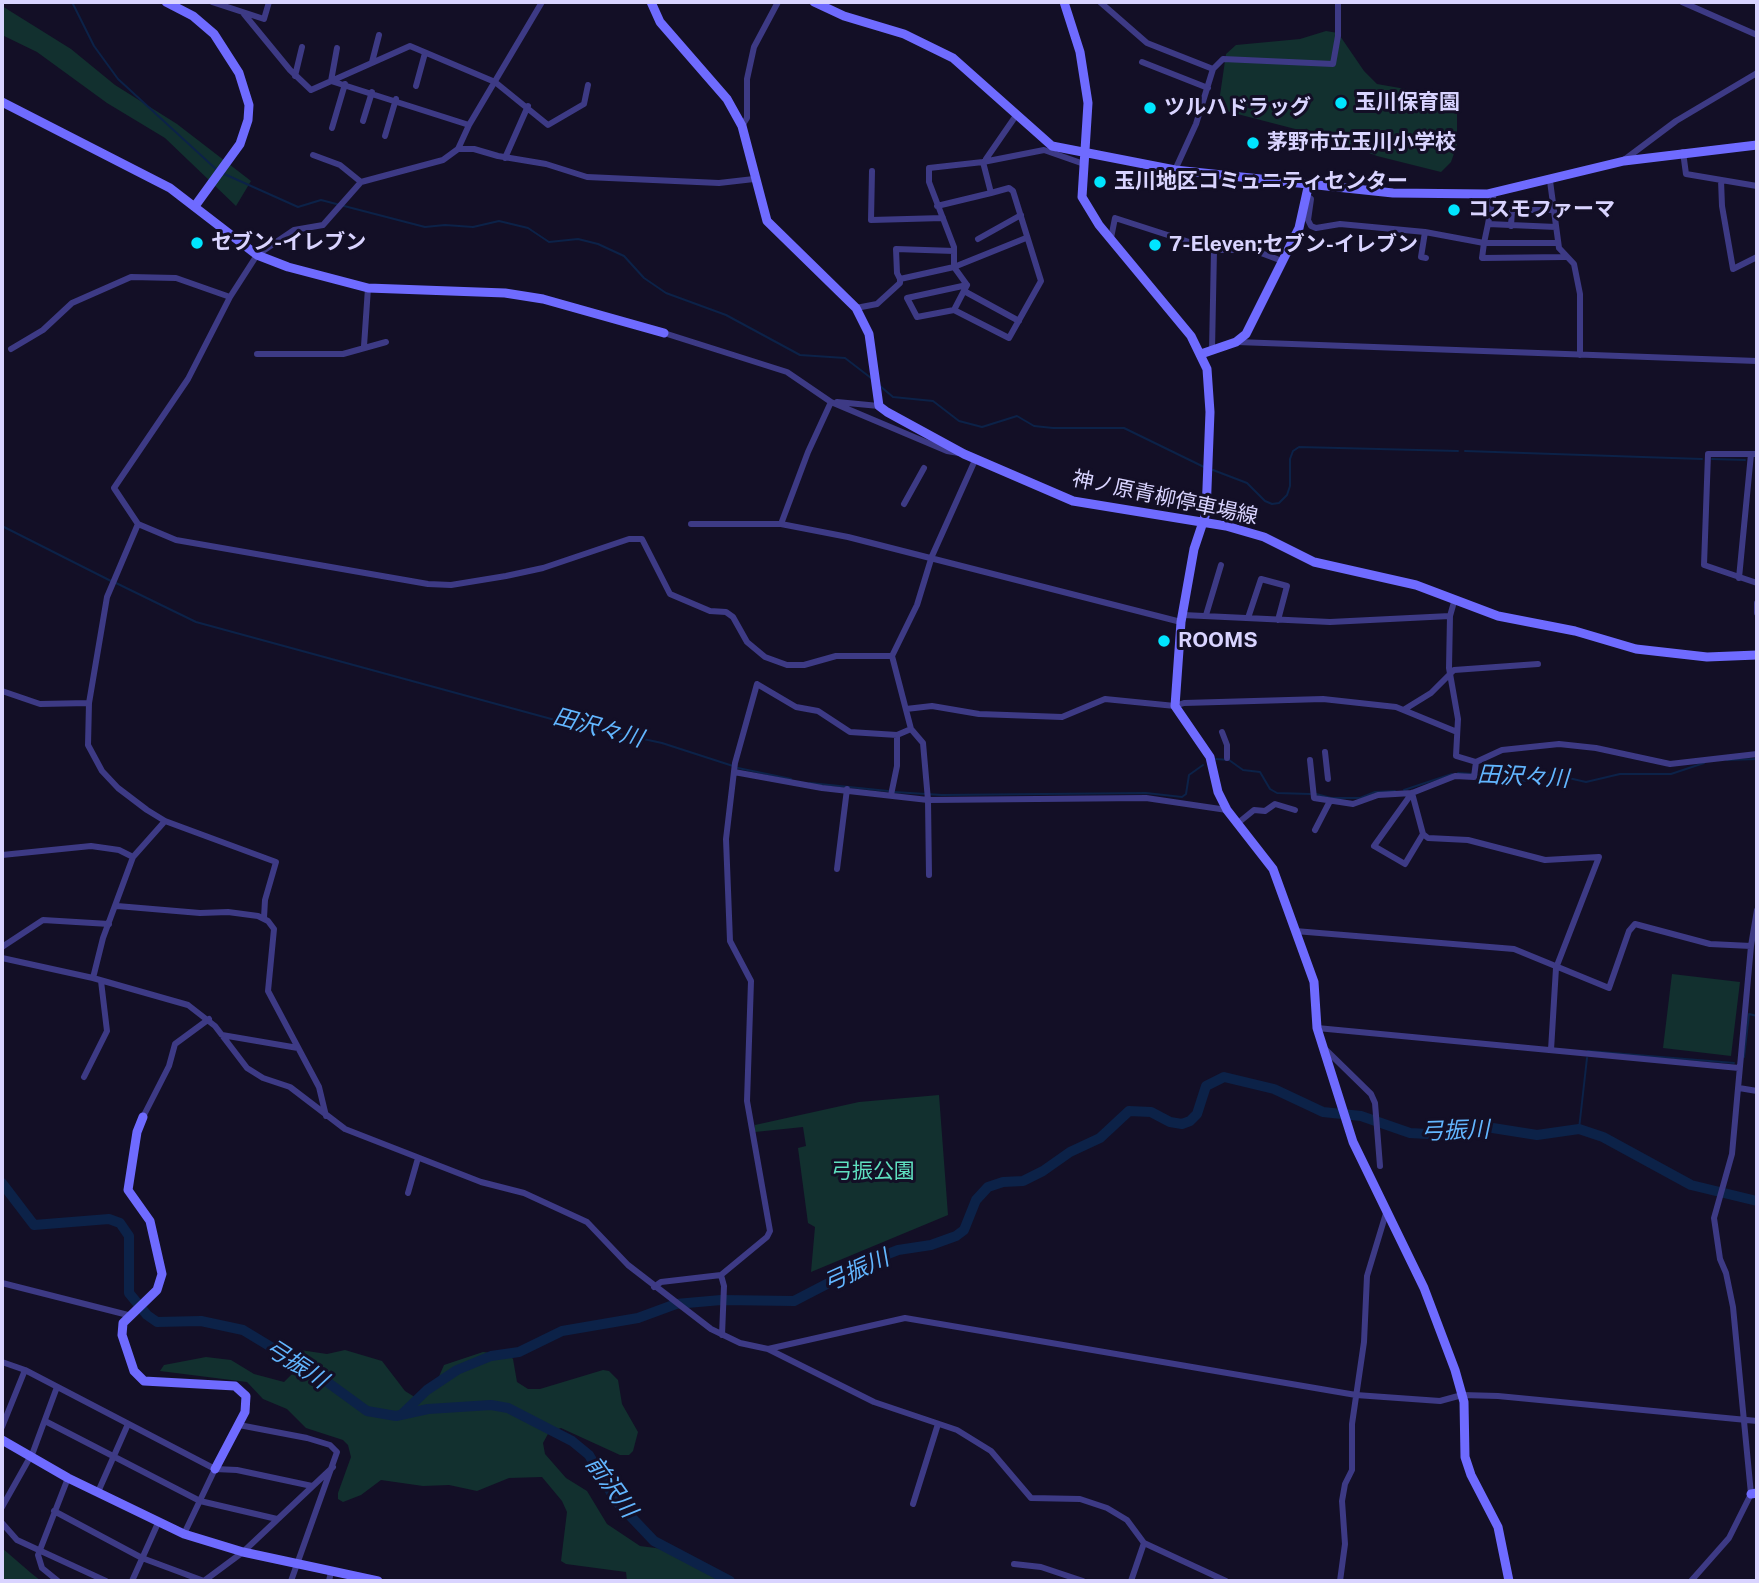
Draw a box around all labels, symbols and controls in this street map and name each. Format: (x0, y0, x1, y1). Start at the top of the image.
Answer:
place label: 玉川保育園 (1355, 90, 1460, 116)
place label: ツルハドラッグ (1164, 95, 1311, 121)
marker: 玉川保育園 (1333, 95, 1349, 111)
marker: ツルハドラッグ (1142, 100, 1158, 116)
place label: 茅野市立玉川小学校 (1267, 130, 1456, 156)
marker: 茅野市立玉川小学校 (1245, 135, 1261, 151)
place label: 玉川地区コミュニティセンター (1114, 169, 1408, 195)
marker: 玉川地区コミュニティセンター (1092, 174, 1108, 190)
place label: コスモファーマ (1468, 197, 1615, 223)
marker: コスモファーマ (1446, 202, 1462, 218)
place label: セブン-イレブン (211, 230, 366, 256)
place label: 7-Eleven;セブン-イレブン (1169, 232, 1418, 258)
marker: セブン-イレブン (189, 235, 205, 251)
marker: 7-Eleven;セブン-イレブン (1147, 237, 1163, 253)
street label: 神ノ原青柳停車場線 (1070, 466, 1260, 530)
place label: ROOMS (1178, 628, 1258, 654)
marker: ROOMS (1156, 633, 1172, 649)
water label: 田沢々川 (550, 703, 646, 753)
water label: 田沢々川 (1476, 761, 1570, 793)
water label: 弓振川 (1420, 1116, 1490, 1146)
park label: 弓振公園 (831, 1159, 915, 1185)
water label: 弓振川 (819, 1244, 893, 1298)
water label: 弓振川 (260, 1334, 332, 1394)
water label: 前沢川 (580, 1451, 642, 1523)

